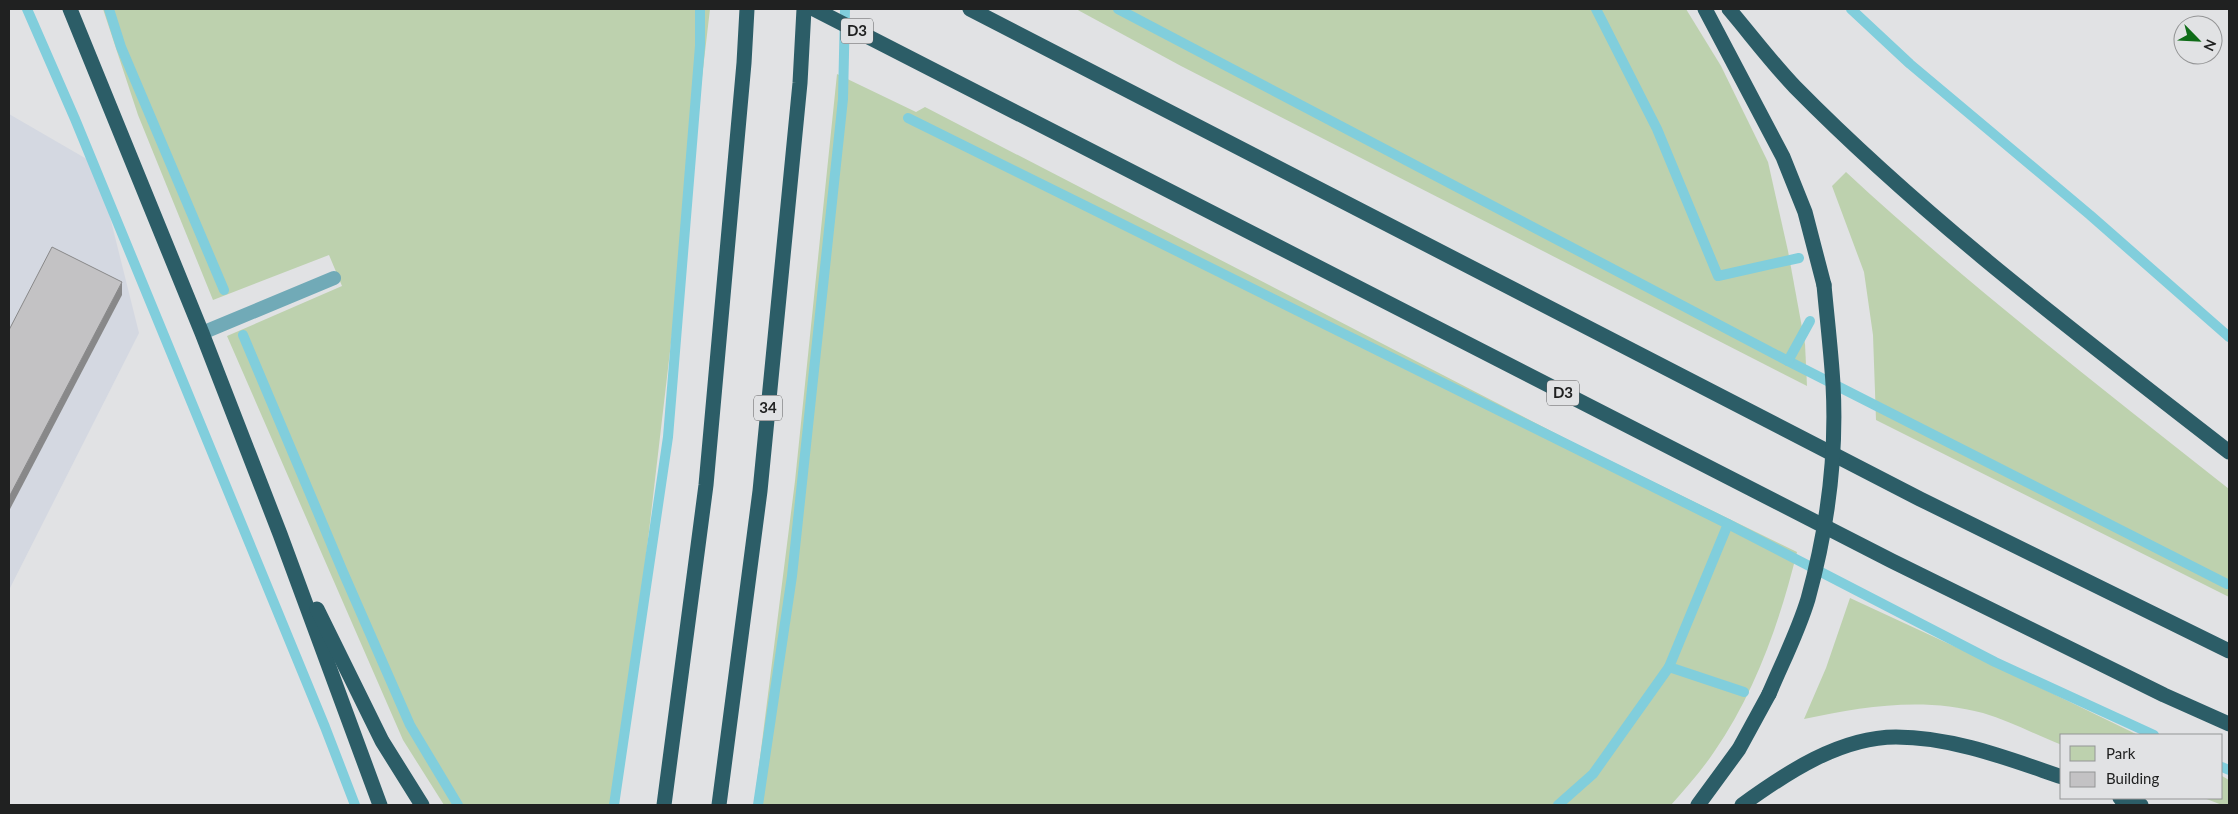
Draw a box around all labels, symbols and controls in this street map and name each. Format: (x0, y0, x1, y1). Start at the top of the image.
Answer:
north arrow (2173, 15, 2223, 65)
road number: D3 (841, 18, 873, 44)
text: N (2200, 37, 2220, 54)
road number: D3 (1547, 380, 1579, 406)
road number: 34 (754, 396, 782, 420)
legend (2060, 734, 2223, 799)
text: Park (2106, 744, 2136, 762)
text: Building (2106, 769, 2159, 787)

